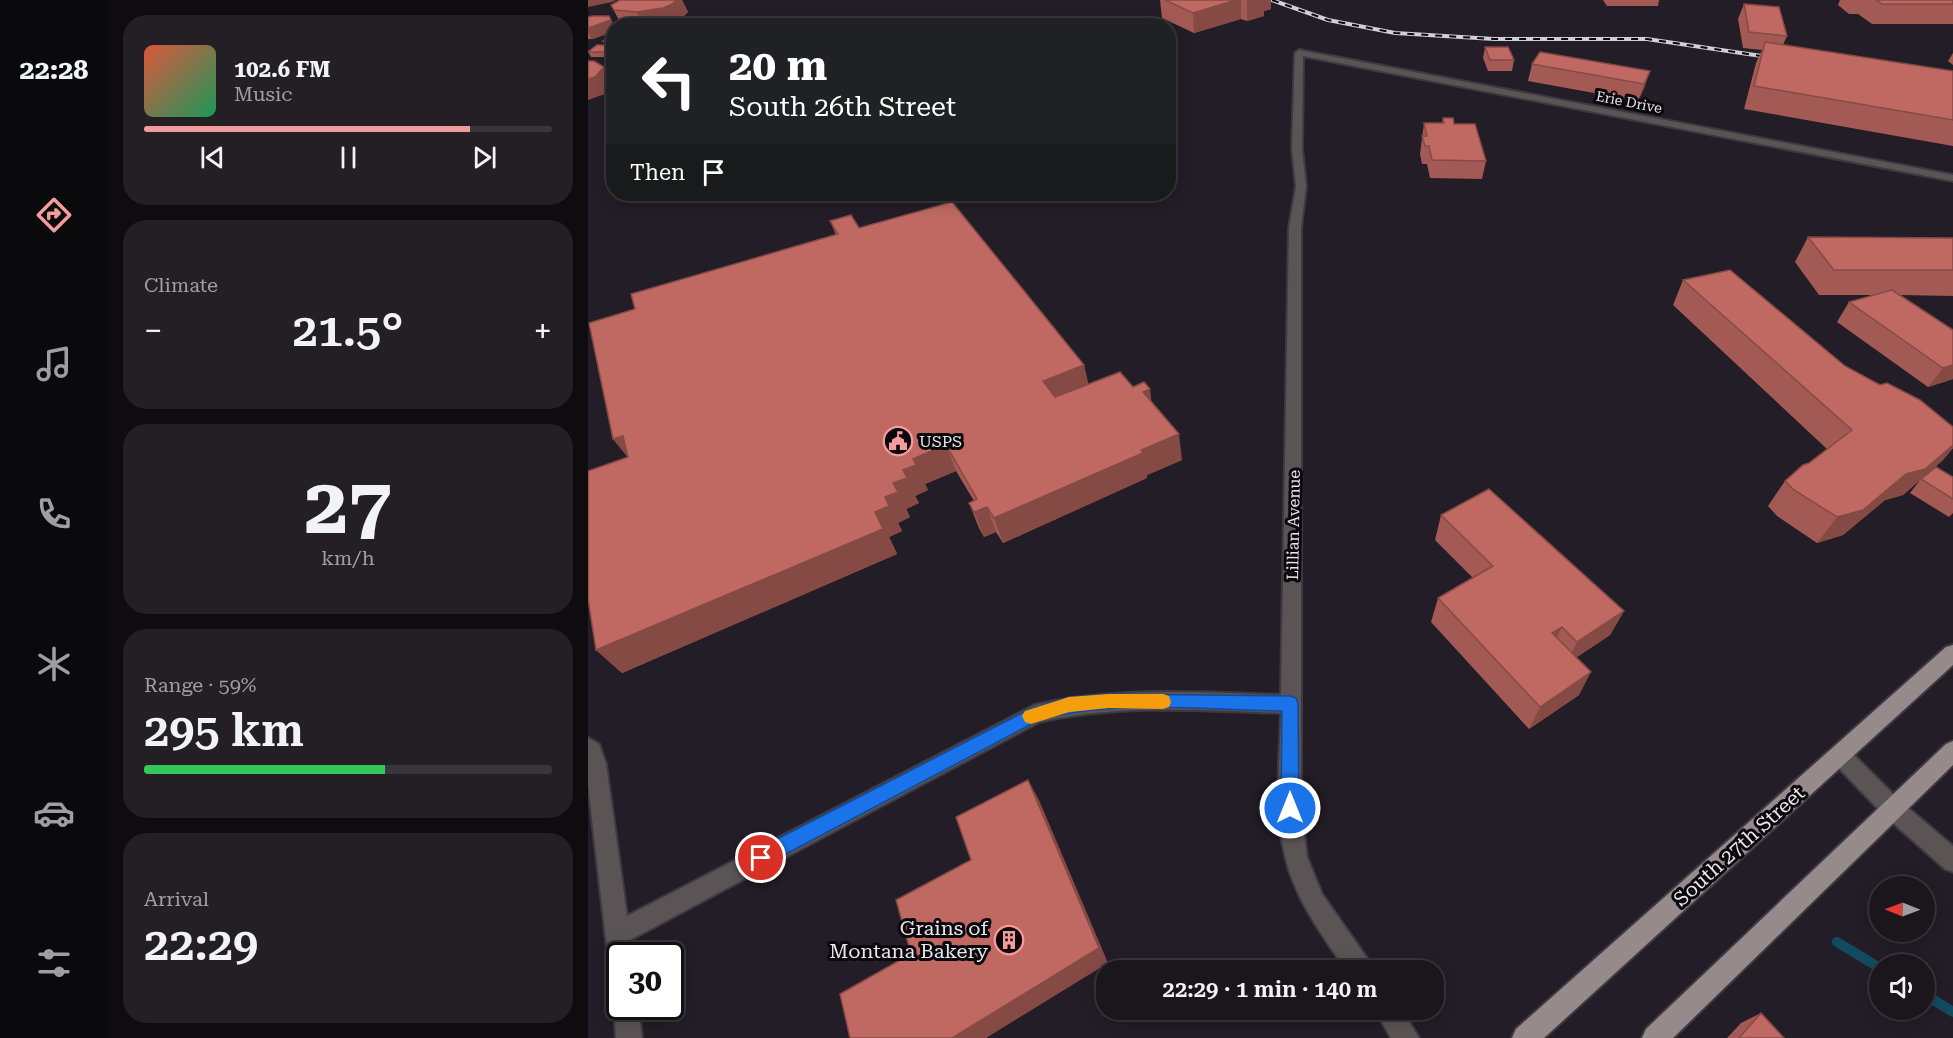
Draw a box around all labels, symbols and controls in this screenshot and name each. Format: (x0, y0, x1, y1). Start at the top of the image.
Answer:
text: 20 m (729, 41, 827, 90)
icon: left (630, 42, 708, 120)
text: 22:28 (20, 54, 88, 86)
text: 102.6 FM (234, 57, 331, 82)
text: Music (234, 82, 293, 106)
street label: Erie Drive (1595, 88, 1664, 116)
text: South 26th Street (729, 91, 956, 123)
icon: previous (196, 141, 229, 174)
icon: pause (332, 141, 365, 174)
icon: next (468, 141, 501, 174)
icon: arrive (697, 156, 730, 189)
text: Then (630, 160, 685, 185)
icon: directions (33, 194, 75, 236)
text: Climate (144, 273, 218, 297)
text: 21.5° (292, 304, 404, 357)
text: − (144, 311, 162, 350)
text: + (534, 311, 552, 350)
icon: music (33, 343, 75, 385)
public building icon: USPS (882, 425, 914, 457)
place label: USPS (919, 432, 962, 451)
text: 27 (304, 461, 392, 552)
street label: Lillian Avenue (1283, 469, 1304, 580)
icon: phone (33, 493, 75, 535)
text: km/h (321, 546, 375, 570)
icon: climate (33, 643, 75, 685)
text: Range · 59% (144, 673, 256, 697)
text: 295 km (144, 704, 304, 757)
position arrow (1258, 776, 1322, 840)
street label: South 27th Street (1668, 780, 1810, 911)
icon: car (33, 792, 75, 834)
pin (735, 832, 786, 883)
icon: arrive (744, 841, 777, 874)
north arrow (1869, 876, 1935, 942)
map controls (1869, 876, 1935, 1020)
text: Arrival (144, 887, 209, 911)
place label: Grains of Montana Bakery (829, 916, 989, 963)
text: 22:29 (144, 918, 258, 971)
building icon: Grains of Montana Bakery (993, 924, 1025, 956)
icon: filters (33, 942, 75, 984)
speed limit sign: 30 (606, 942, 684, 1020)
button: sound (1869, 954, 1935, 1020)
text: 22:29 · 1 min · 140 m (1163, 977, 1377, 1002)

